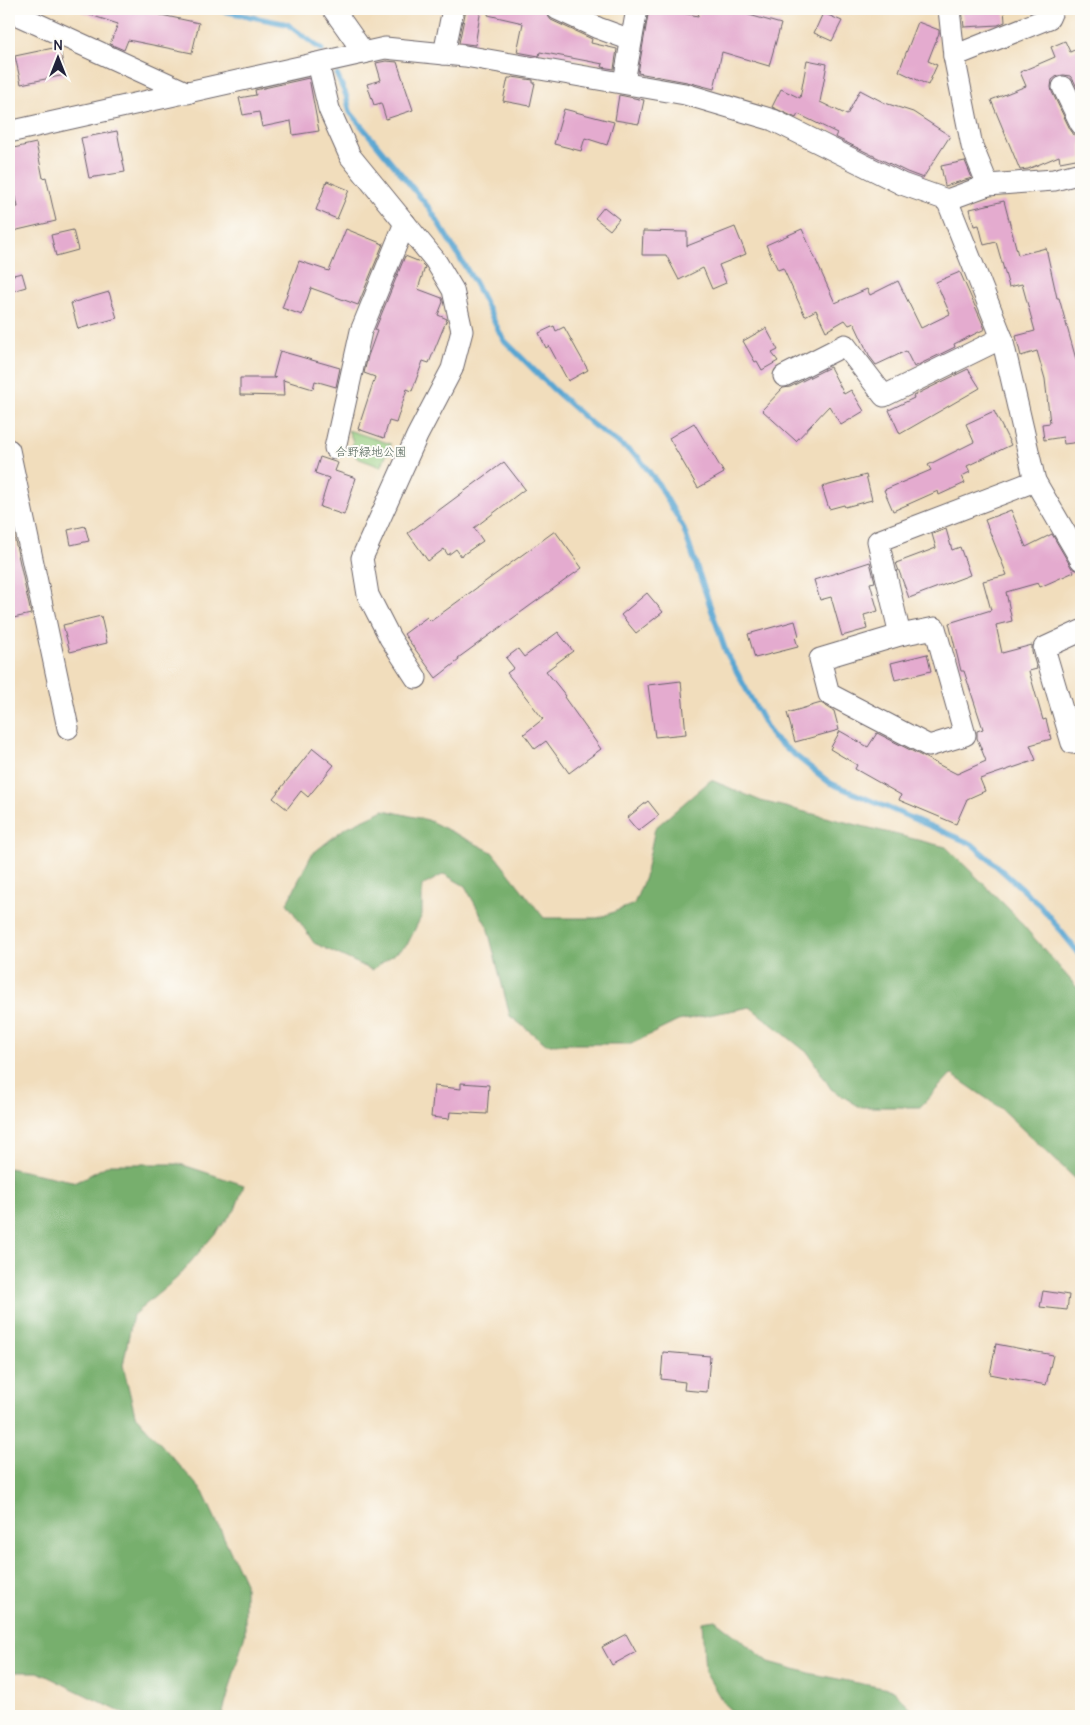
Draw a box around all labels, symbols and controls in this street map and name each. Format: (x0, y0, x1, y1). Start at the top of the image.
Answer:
north arrow (32, 32, 82, 82)
text: N (53, 36, 63, 54)
park label: 合野緑地公園 (335, 444, 407, 459)

